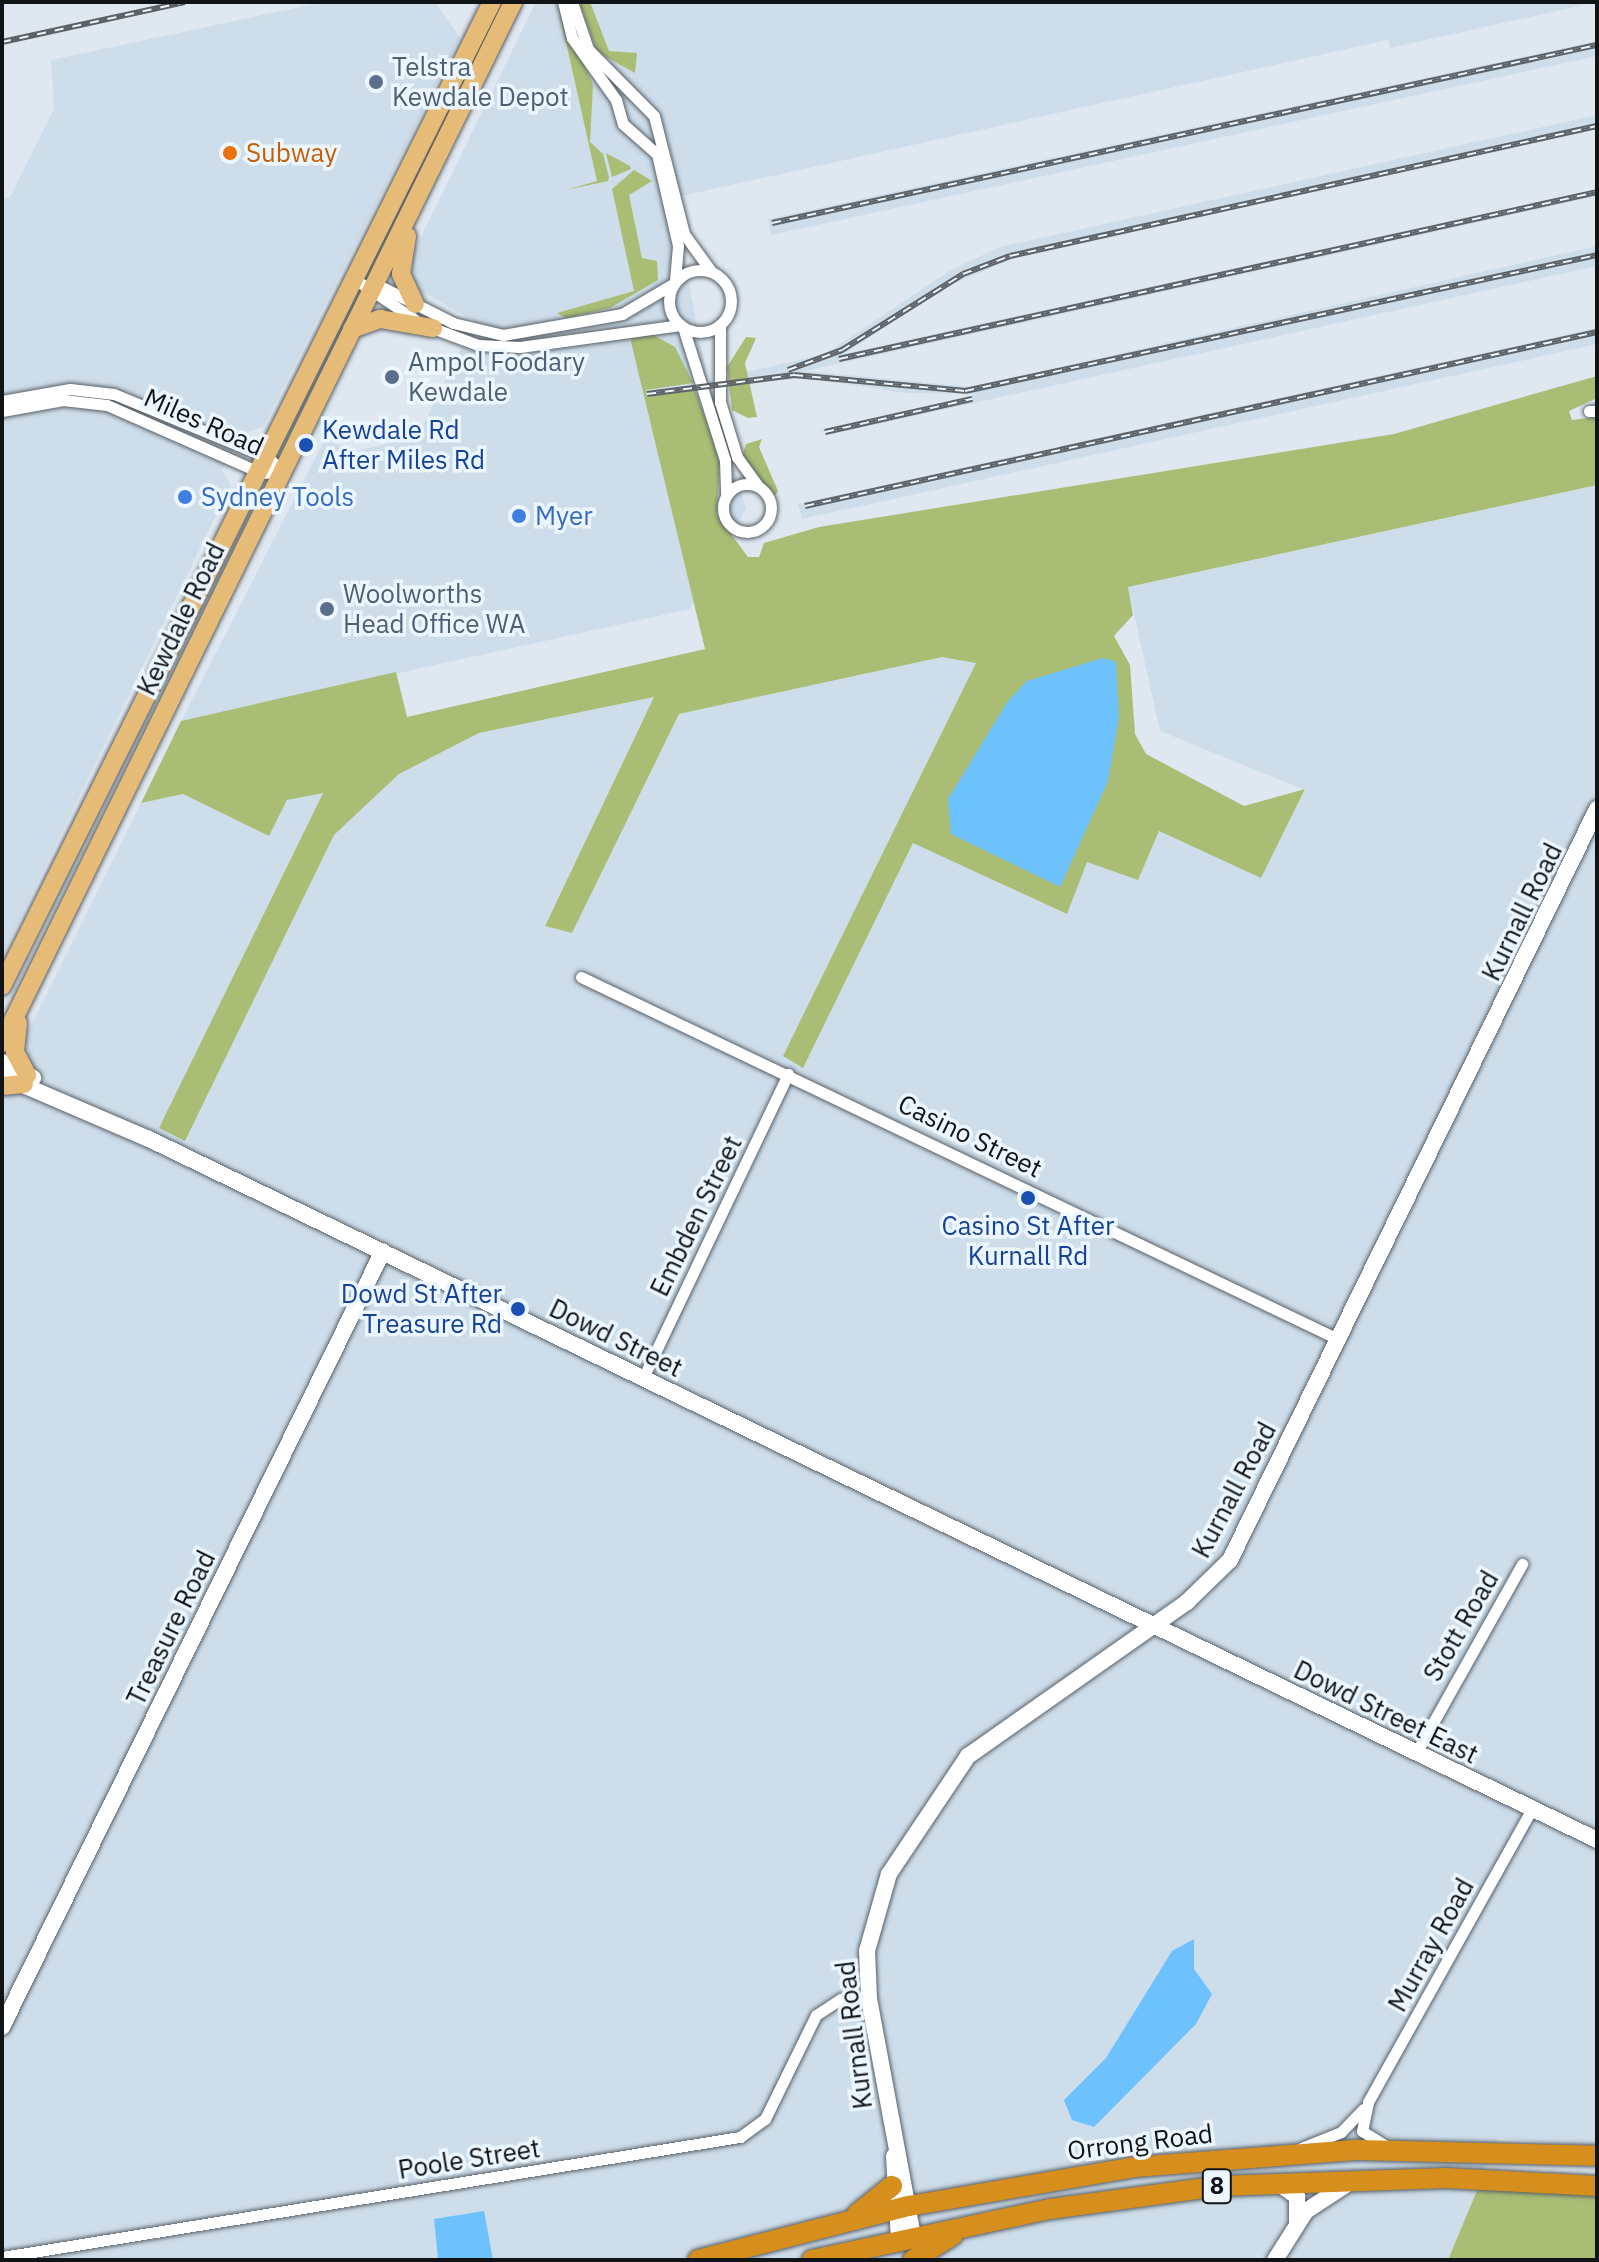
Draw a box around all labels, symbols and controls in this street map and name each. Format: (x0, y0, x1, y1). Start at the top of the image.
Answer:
place label: Telstra Kewdale Depot (392, 51, 569, 112)
marker: Telstra Kewdale Depot (367, 73, 385, 91)
place label: Subway (246, 137, 337, 169)
marker: Subway (221, 144, 239, 162)
place label: Ampol Foodary Kewdale (408, 346, 585, 408)
marker: Ampol Foodary Kewdale (383, 368, 401, 386)
street label: Miles Road (139, 382, 269, 462)
place label: Kewdale Rd After Miles Rd (322, 414, 485, 476)
marker: Kewdale Rd After Miles Rd (297, 436, 315, 454)
place label: Sydney Tools (201, 481, 354, 513)
marker: Sydney Tools (176, 488, 194, 506)
place label: Myer (535, 500, 593, 532)
marker: Myer (510, 507, 528, 525)
street label: Kewdale Road (131, 538, 231, 700)
place label: Woolworths Head Office WA (343, 578, 525, 640)
marker: Woolworths Head Office WA (318, 600, 336, 618)
street label: Kurnall Road (1475, 838, 1569, 986)
street label: Casino Street (893, 1088, 1047, 1184)
street label: Embden Street (644, 1131, 748, 1301)
marker: Casino St After Kurnall Rd (1019, 1189, 1037, 1207)
place label: Casino St After Kurnall Rd (942, 1210, 1114, 1272)
place label: Dowd St After Treasure Rd (341, 1278, 502, 1340)
street label: Dowd Street (544, 1292, 688, 1384)
marker: Dowd St After Treasure Rd (509, 1300, 527, 1318)
street label: Kurnall Road (1185, 1417, 1283, 1563)
street label: Treasure Road (120, 1546, 222, 1710)
street label: Stott Road (1417, 1565, 1505, 1687)
street label: Dowd Street East (1289, 1654, 1483, 1770)
street label: Murray Road (1382, 1873, 1480, 2017)
street label: Kurnall Road (829, 1959, 879, 2111)
street label: Orrong Road (1065, 2118, 1215, 2166)
street label: Poole Street (396, 2132, 542, 2186)
road number: 8 (1201, 2166, 1233, 2206)

